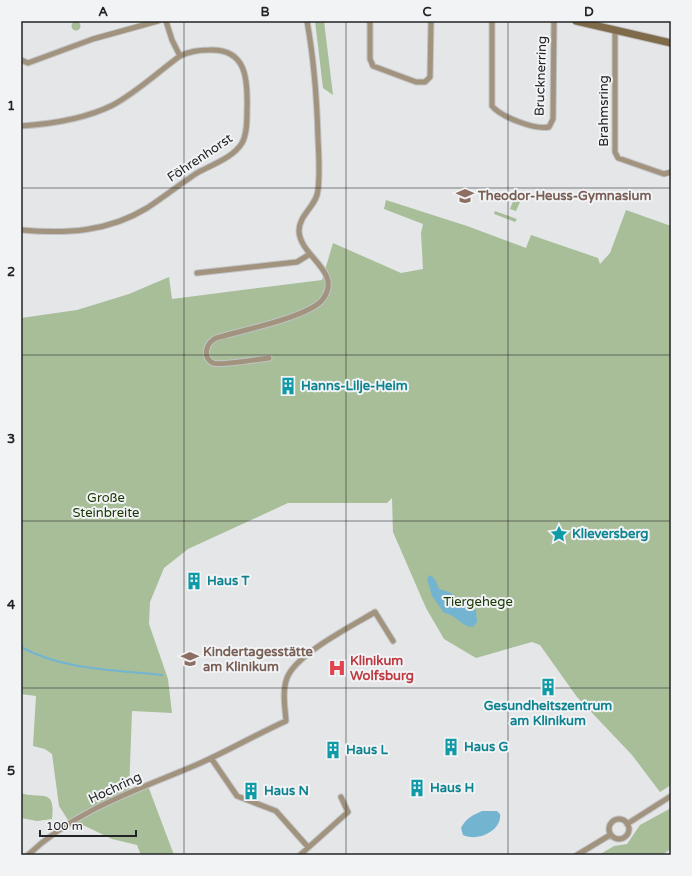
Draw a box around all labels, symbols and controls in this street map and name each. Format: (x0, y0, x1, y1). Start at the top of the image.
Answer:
text: A (98, 4, 108, 20)
text: B (260, 4, 270, 20)
text: C (422, 4, 432, 20)
text: D (584, 4, 594, 20)
street label: Brucknerring (532, 36, 550, 116)
street label: Brahmsring (596, 75, 612, 147)
text: 1 (7, 98, 15, 114)
street label: Föhrenhorst (164, 130, 236, 186)
school or university icon: Theodor-Heuss-Gymnasium (455, 186, 475, 206)
place label: Theodor-Heuss-Gymnasium (477, 188, 651, 204)
text: 2 (7, 264, 15, 280)
building icon: Hanns-Lilje-Heim (278, 376, 298, 396)
place label: Hanns-Lilje-Heim (301, 378, 408, 394)
text: 3 (7, 431, 15, 447)
park label: Große Steinbreite (73, 490, 139, 521)
place icon: Klieversberg (549, 524, 569, 544)
place label: Klieversberg (572, 526, 648, 542)
building icon: Haus T (184, 571, 204, 591)
place label: Haus T (207, 573, 251, 589)
park label: Tiergehege (443, 594, 513, 610)
text: 4 (7, 597, 16, 613)
place label: Kindertagesstätte am Klinikum (203, 644, 314, 675)
school or university icon: Kindertagesstätte am Klinikum (180, 649, 200, 669)
place label: Klinikum Wolfsburg (350, 653, 414, 684)
hospital icon: Klinikum Wolfsburg (327, 658, 347, 678)
building icon: Gesundheitszentrum am Klinikum (538, 677, 558, 697)
place label: Gesundheitszentrum am Klinikum (484, 698, 612, 729)
building icon: Haus G (441, 737, 461, 757)
place label: Haus G (464, 739, 509, 755)
building icon: Haus L (323, 740, 343, 760)
place label: Haus L (346, 742, 389, 758)
text: 5 (7, 763, 15, 779)
street label: Hochring (86, 769, 144, 807)
building icon: Haus H (407, 778, 427, 798)
place label: Haus H (430, 780, 474, 796)
building icon: Haus N (241, 781, 261, 801)
place label: Haus N (264, 783, 309, 799)
scale bar (40, 812, 136, 838)
text: 100 m (46, 819, 83, 833)

